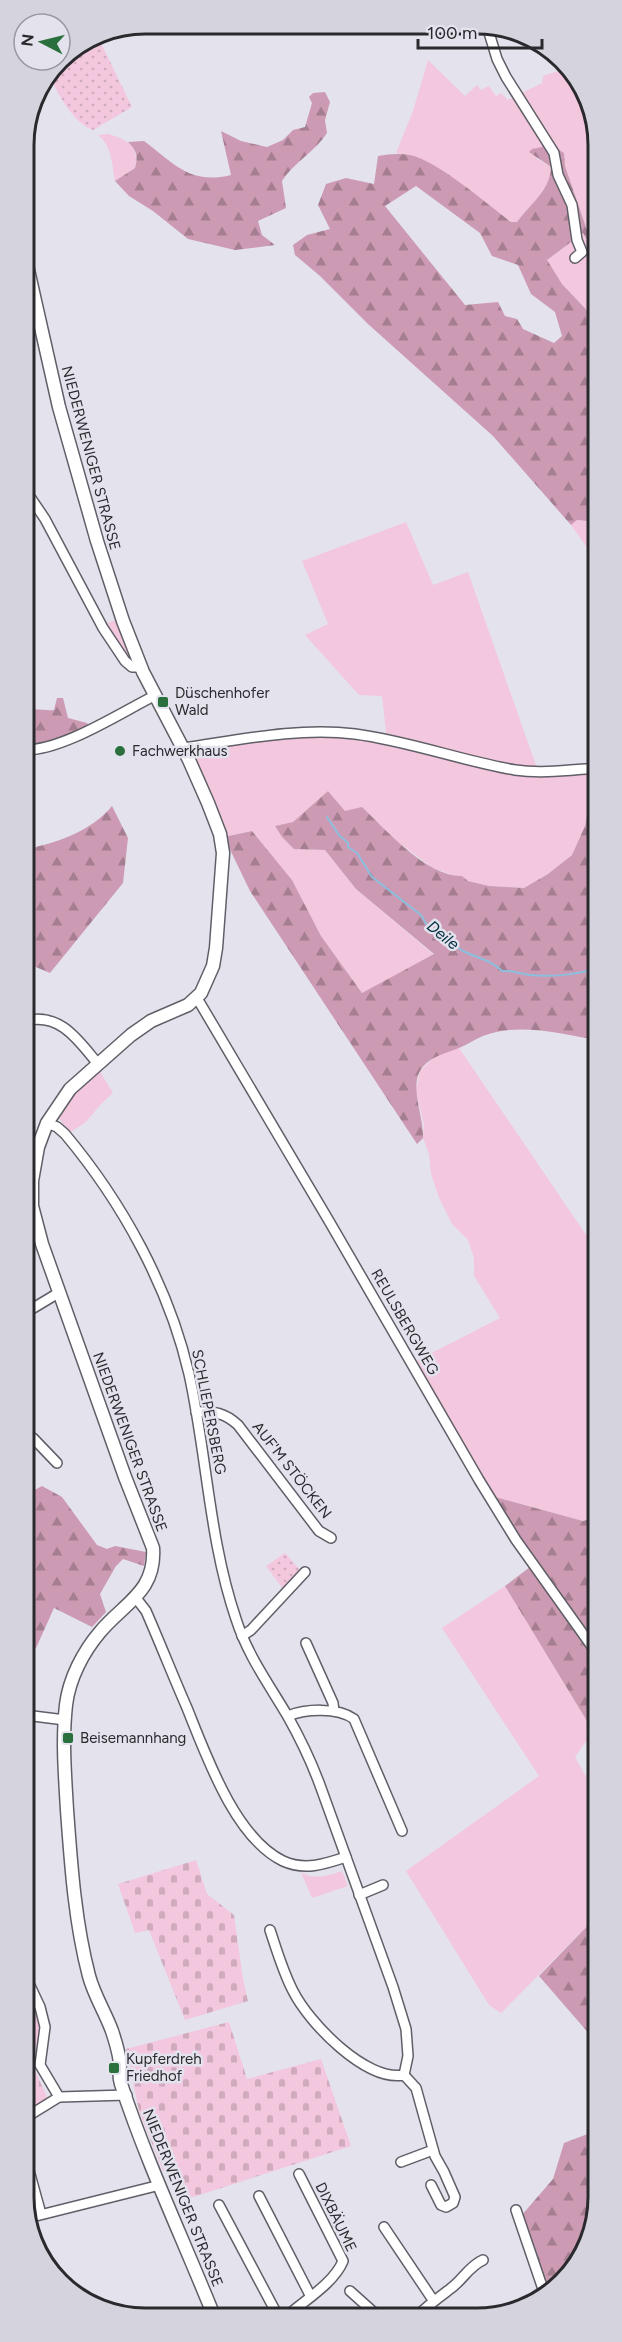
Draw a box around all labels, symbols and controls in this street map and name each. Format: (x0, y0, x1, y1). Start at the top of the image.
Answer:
north arrow (12, 12, 72, 72)
scale bar (418, 12, 542, 50)
text: 100 m (427, 22, 477, 44)
text: N (17, 33, 38, 48)
street label: NIEDERWENIGER STRASSE (58, 364, 124, 552)
place label: Düschenhofer Wald (175, 684, 270, 719)
marker: Düschenhofer Wald (156, 695, 170, 709)
place label: Fachwerkhaus (132, 742, 228, 760)
marker: Fachwerkhaus (113, 744, 127, 758)
water label: Deile (423, 916, 463, 954)
street label: REULSBERGWEG (367, 1266, 443, 1378)
street label: SCHLIEPERSBERG (188, 1348, 230, 1476)
street label: NIEDERWENIGER STRASSE (89, 1350, 171, 1534)
street label: AUF'M STÖCKEN (249, 1418, 335, 1522)
place label: Beisemannhang (80, 1729, 186, 1747)
marker: Beisemannhang (61, 1731, 75, 1745)
place label: Kupferdreh Friedhof (126, 2050, 202, 2085)
marker: Kupferdreh Friedhof (107, 2061, 121, 2075)
street label: NIEDERWENIGER STRASSE (139, 2107, 227, 2289)
street label: DIXBÄUME (311, 2179, 361, 2255)

